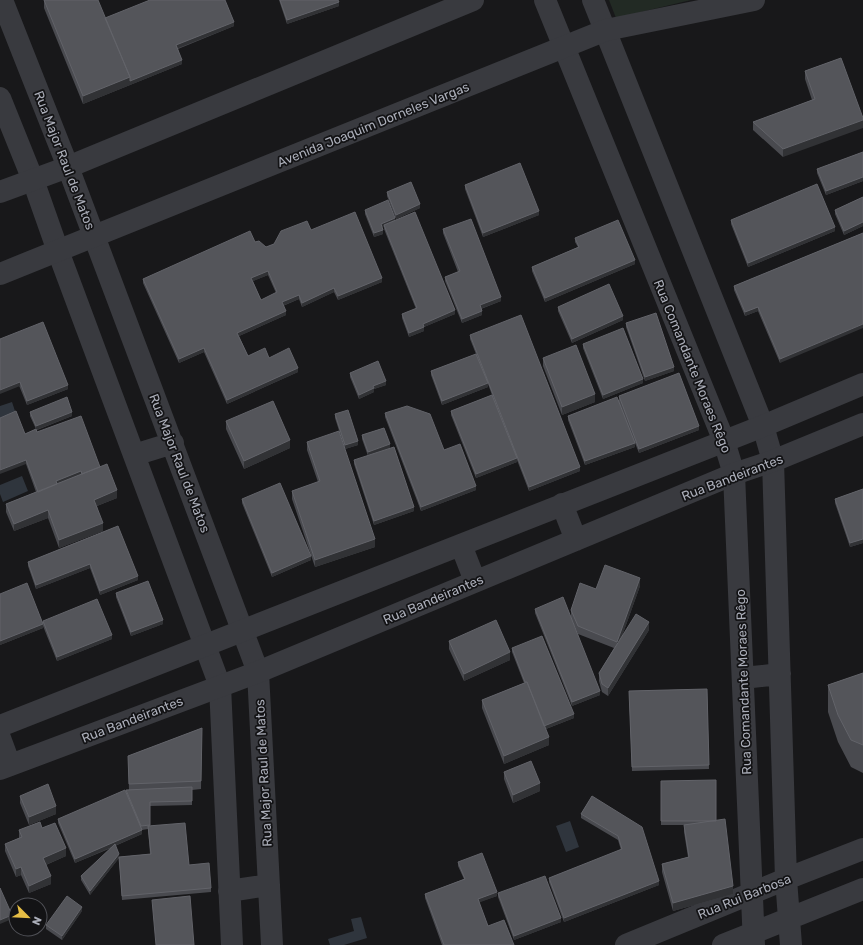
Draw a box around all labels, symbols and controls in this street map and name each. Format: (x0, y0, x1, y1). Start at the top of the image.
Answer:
street label: Avenida Joaquim Dorneles Vargas (275, 79, 472, 171)
street label: Rua Major Raul de Matos (31, 89, 98, 232)
street label: Rua Comandante Moraes Rêgo (650, 277, 734, 455)
street label: Rua Major Raul de Matos (146, 392, 213, 535)
street label: Rua Bandeirantes (679, 451, 785, 504)
street label: Rua Bandeirantes (381, 571, 486, 627)
street label: Rua Comandante Moraes Rêgo (733, 589, 755, 775)
street label: Rua Bandeirantes (79, 693, 185, 746)
street label: Rua Major Raul de Matos (252, 699, 275, 847)
street label: Rua Rui Barbosa (695, 871, 793, 922)
north arrow (8, 897, 48, 937)
text: N (29, 915, 44, 927)

